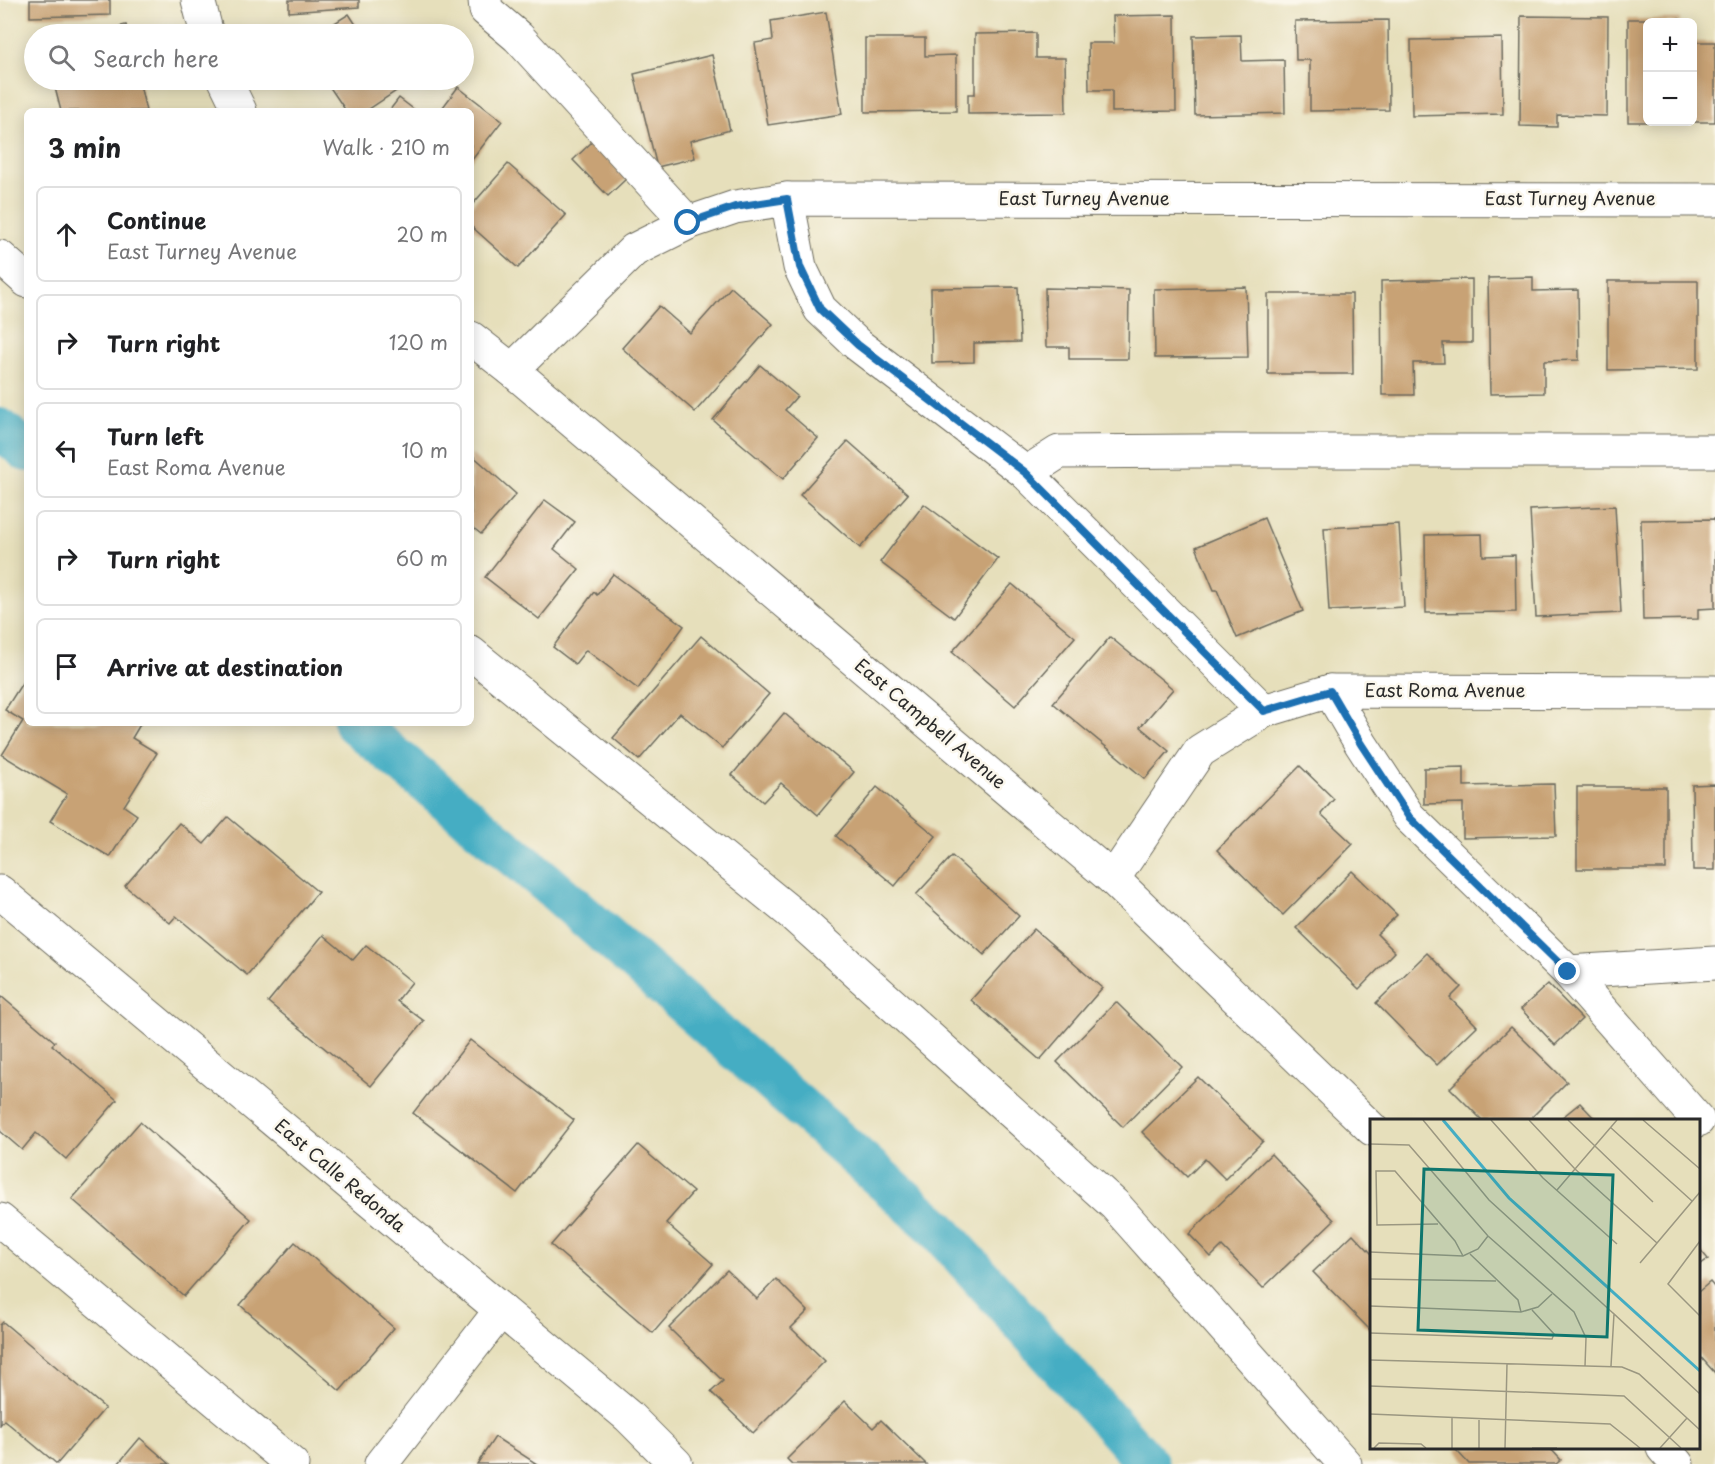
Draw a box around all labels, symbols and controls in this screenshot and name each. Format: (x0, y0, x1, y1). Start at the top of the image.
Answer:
map controls (1643, 18, 1697, 126)
button: + (1643, 18, 1697, 72)
search box (24, 24, 474, 90)
icon: search (45, 41, 78, 74)
text: Search here (93, 41, 219, 74)
button: − (1643, 72, 1697, 126)
text: 3 min (48, 128, 121, 167)
text: Walk · 210 m (323, 132, 450, 162)
street label: East Turney Avenue (998, 184, 1170, 211)
street label: East Turney Avenue (1484, 184, 1656, 211)
text: Continue (107, 203, 206, 236)
route start (674, 209, 700, 235)
icon: ahead (50, 218, 83, 251)
text: 20 m (396, 219, 448, 249)
text: East Turney Avenue (107, 236, 297, 266)
icon: right (50, 326, 83, 359)
text: Turn right (107, 326, 220, 359)
text: 120 m (389, 327, 448, 357)
text: Turn left (107, 419, 204, 452)
icon: left (50, 434, 83, 467)
text: 10 m (401, 435, 448, 465)
text: East Roma Avenue (107, 452, 286, 482)
icon: right (50, 542, 83, 575)
text: Turn right (107, 542, 220, 575)
text: 60 m (396, 543, 448, 573)
icon: arrive (50, 650, 83, 683)
text: Arrive at destination (107, 650, 343, 683)
street label: East Campbell Avenue (849, 651, 1013, 795)
street label: East Roma Avenue (1365, 676, 1526, 703)
route end (1554, 958, 1580, 984)
street label: East Calle Redonda (269, 1112, 413, 1238)
inset map (1370, 1119, 1700, 1449)

